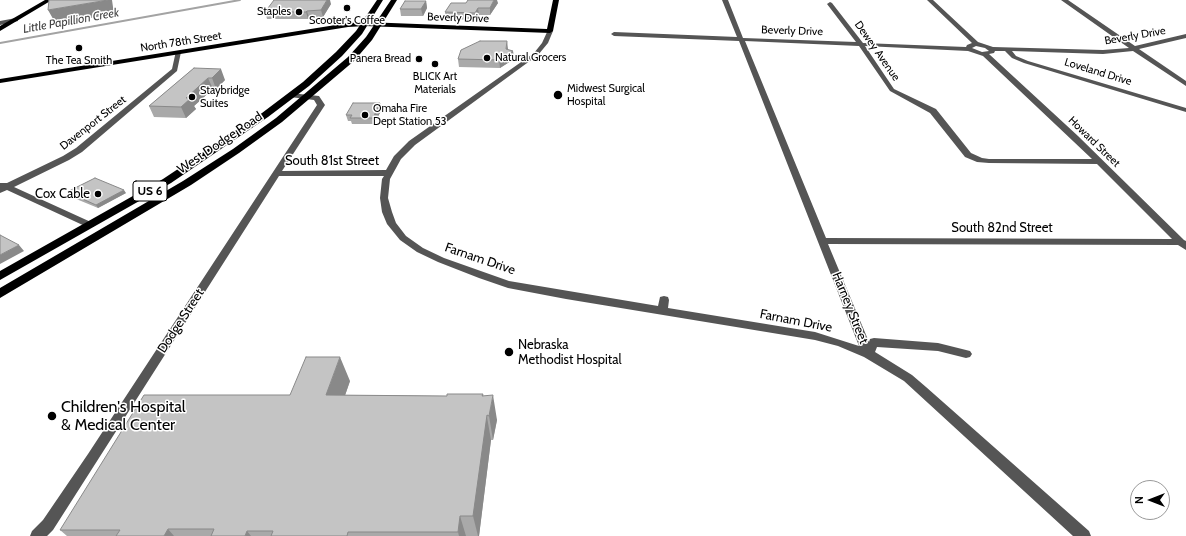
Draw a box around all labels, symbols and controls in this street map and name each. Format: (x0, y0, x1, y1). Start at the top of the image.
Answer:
marker: Scooter's Coffee (342, 3, 352, 13)
water label: Little Papillion Creek (22, 5, 120, 37)
place label: Staples (257, 5, 291, 19)
marker: Staples (294, 7, 304, 17)
street label: Beverly Drive (427, 10, 489, 26)
place label: Scooter's Coffee (309, 14, 385, 28)
street label: Dewey Avenue (852, 19, 902, 83)
street label: Beverly Drive (761, 23, 823, 39)
street label: Beverly Drive (1103, 24, 1167, 48)
street label: North 78th Street (140, 29, 222, 55)
marker: The Tea Smith (74, 43, 84, 53)
place label: Natural Grocers (495, 51, 566, 65)
place label: Panera Bread (350, 52, 411, 66)
marker: Natural Grocers (482, 53, 492, 63)
place label: The Tea Smith (46, 54, 112, 68)
marker: Panera Bread (414, 54, 424, 64)
street label: Loveland Drive (1063, 56, 1133, 88)
marker: BLICK Art Materials (430, 59, 440, 69)
place label: BLICK Art Materials (413, 70, 457, 96)
place label: Midwest Surgical Hospital (567, 82, 645, 108)
place label: Staybridge Suites (200, 84, 250, 110)
marker: Midwest Surgical Hospital (552, 89, 564, 101)
marker: Staybridge Suites (187, 92, 197, 102)
street label: Davenport Street (57, 93, 129, 153)
place label: Omaha Fire Dept Station 53 (373, 102, 447, 128)
street label: West Dodge Road (175, 109, 265, 177)
marker: Omaha Fire Dept Station 53 (360, 110, 370, 120)
street label: Howard Street (1065, 114, 1123, 170)
street label: South 81st Street (285, 153, 379, 169)
road number: US 6 (133, 181, 167, 201)
place label: Cox Cable (35, 186, 90, 202)
marker: Cox Cable (93, 189, 103, 199)
street label: South 82nd Street (951, 220, 1053, 236)
street label: Farnam Drive (443, 240, 517, 278)
street label: Harney Street (829, 270, 871, 346)
street label: Dodge Street (155, 286, 207, 356)
street label: Farnam Drive (758, 306, 834, 336)
place label: Nebraska Methodist Hospital (518, 337, 622, 368)
marker: Nebraska Methodist Hospital (503, 346, 515, 358)
place label: Children's Hospital & Medical Center (61, 397, 186, 435)
marker: Children's Hospital & Medical Center (46, 410, 58, 422)
north arrow (1130, 480, 1170, 520)
text: N (1132, 496, 1146, 504)

